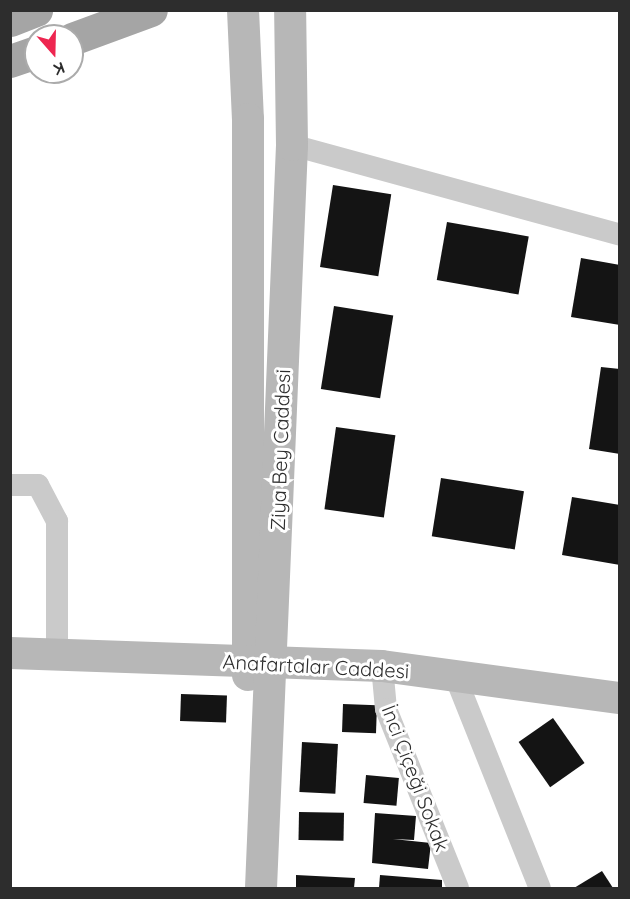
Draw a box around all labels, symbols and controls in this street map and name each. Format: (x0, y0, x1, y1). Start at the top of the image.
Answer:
north arrow (24, 24, 84, 84)
text: K (51, 58, 68, 80)
street label: Ziya Bey Caddesi (265, 369, 295, 531)
street label: Anafartalar Caddesi (222, 649, 410, 683)
street label: İnci Çiçeği Sokak (377, 702, 455, 854)

